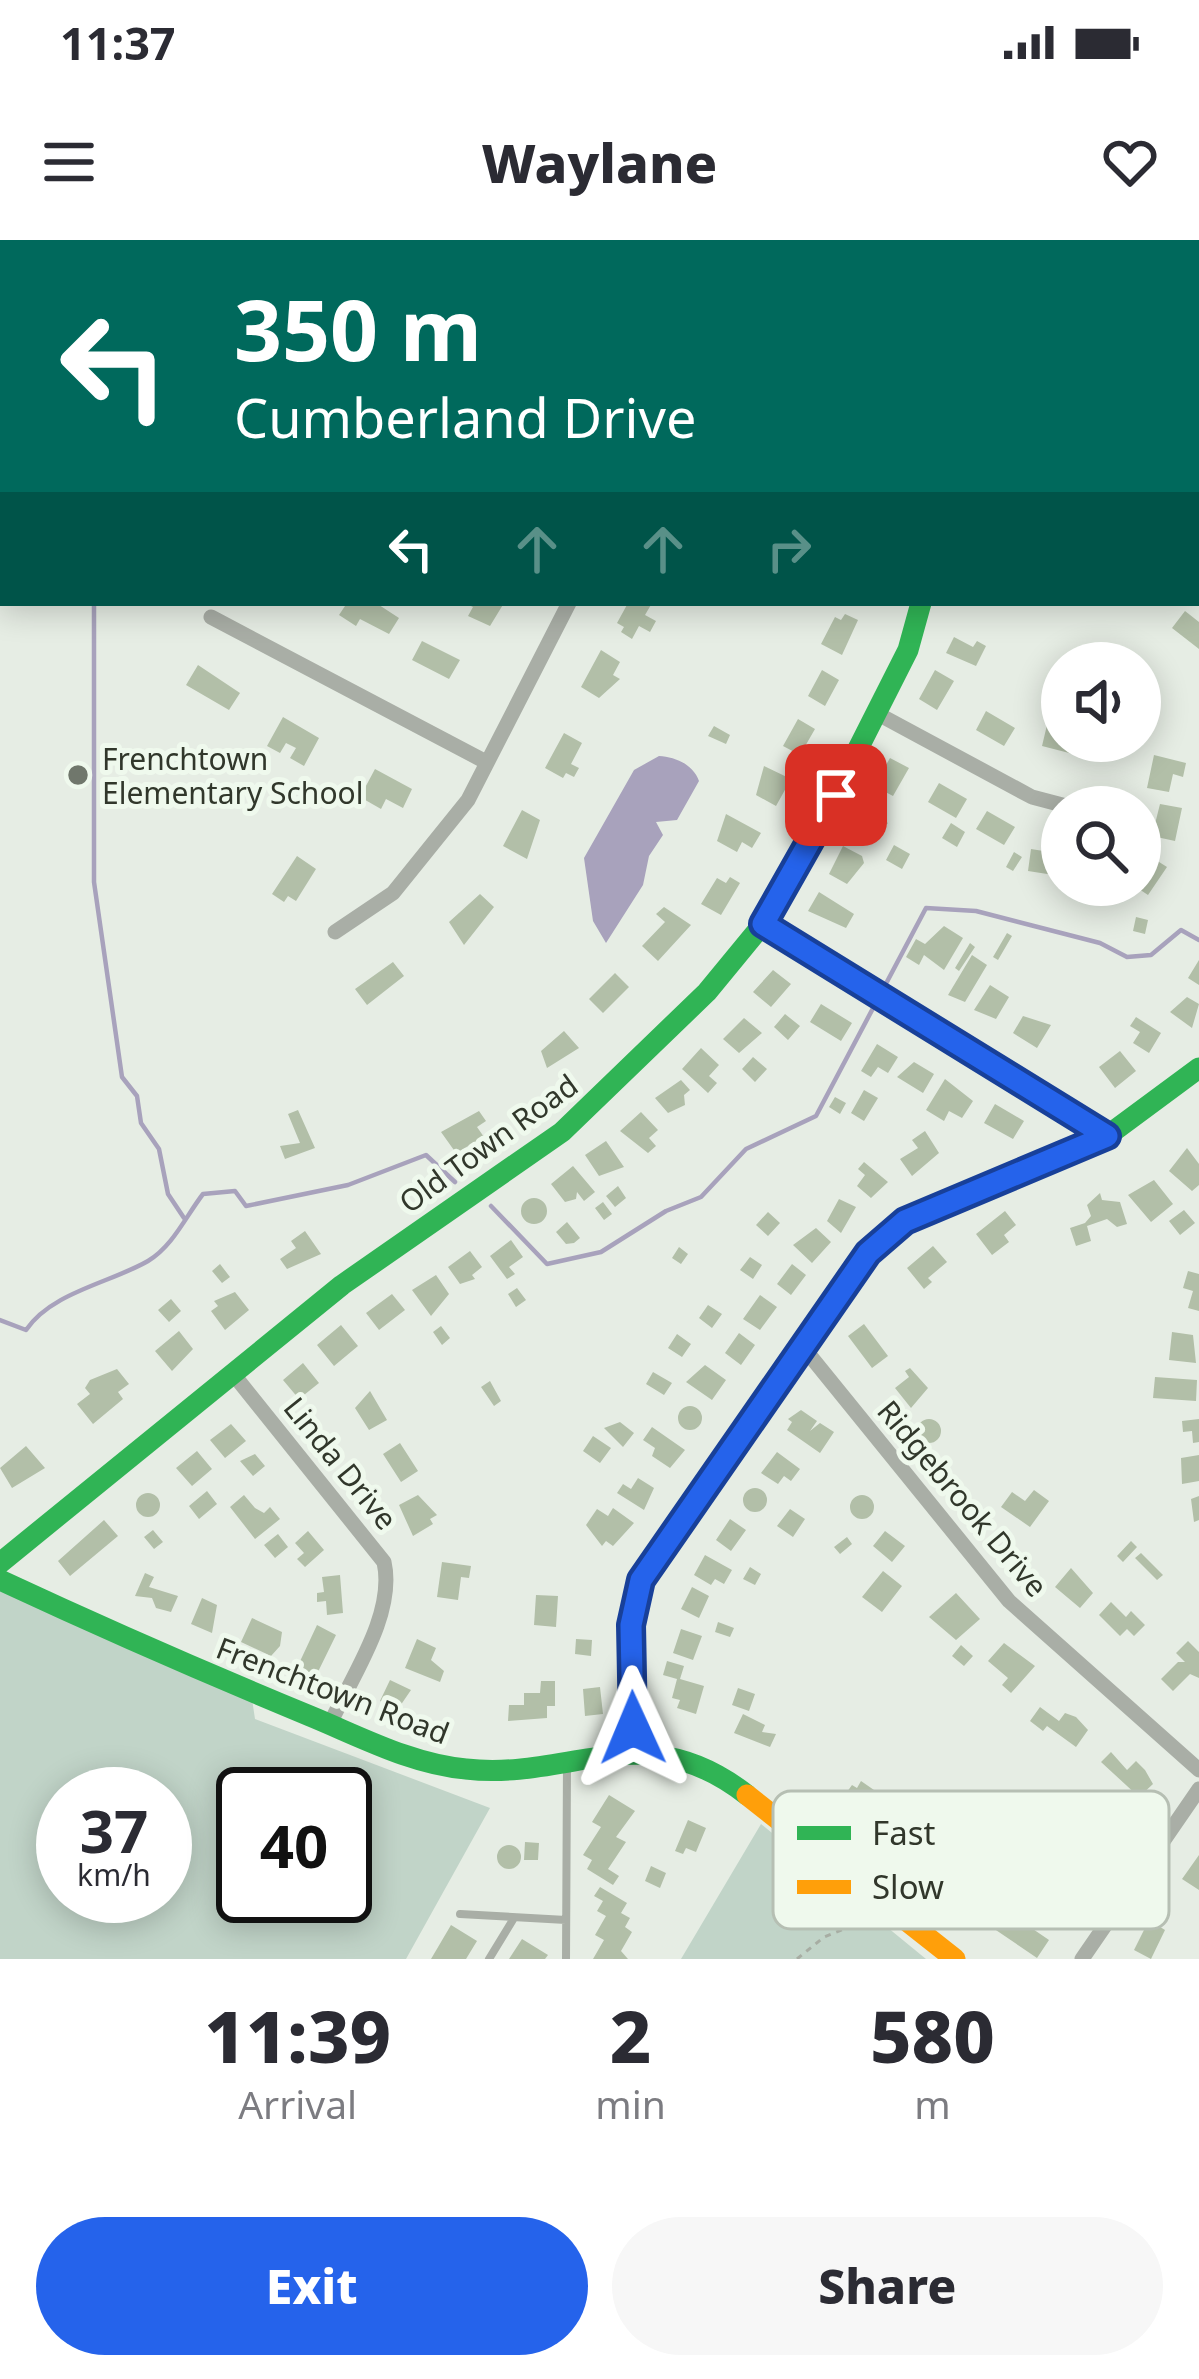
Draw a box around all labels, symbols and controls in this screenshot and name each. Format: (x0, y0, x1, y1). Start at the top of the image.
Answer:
text: 11:37 (60, 12, 176, 73)
text: Waylane (482, 125, 717, 199)
icon: menu (36, 129, 102, 195)
icon: heart (1097, 129, 1163, 195)
text: 350 m (234, 271, 482, 386)
icon: left (36, 288, 192, 444)
text: Cumberland Drive (234, 380, 696, 454)
icon: left (378, 516, 444, 582)
icon: ahead (504, 516, 570, 582)
icon: ahead (630, 516, 696, 582)
icon: right (756, 516, 822, 582)
map controls (1041, 642, 1161, 906)
button: sound (1041, 642, 1161, 762)
place label: Frenchtown Elementary School (102, 738, 363, 813)
pin (785, 744, 887, 846)
marker: Frenchtown Elementary School (65, 762, 91, 788)
icon: arrive (803, 762, 869, 828)
button: search (1041, 786, 1161, 906)
street label: Old Town Road (390, 1064, 586, 1222)
street label: Linda Drive (275, 1388, 407, 1538)
street label: Ridgebrook Drive (869, 1391, 1057, 1605)
street label: Frenchtown Road (211, 1627, 455, 1753)
position arrow (570, 1665, 696, 1791)
speed limit sign: 40 (216, 1767, 372, 1923)
text: 37 (80, 1789, 148, 1871)
legend (773, 1791, 1169, 1929)
text: Fast (872, 1810, 935, 1855)
text: km/h (77, 1854, 151, 1895)
text: Slow (872, 1864, 944, 1909)
text: 11:39 (204, 1986, 391, 2084)
text: 2 (610, 1986, 651, 2084)
text: 580 (870, 1986, 995, 2084)
text: Arrival (238, 2077, 357, 2130)
text: min (595, 2077, 666, 2130)
text: m (914, 2077, 951, 2130)
button: Exit (36, 2217, 588, 2355)
button: Share (612, 2217, 1163, 2355)

